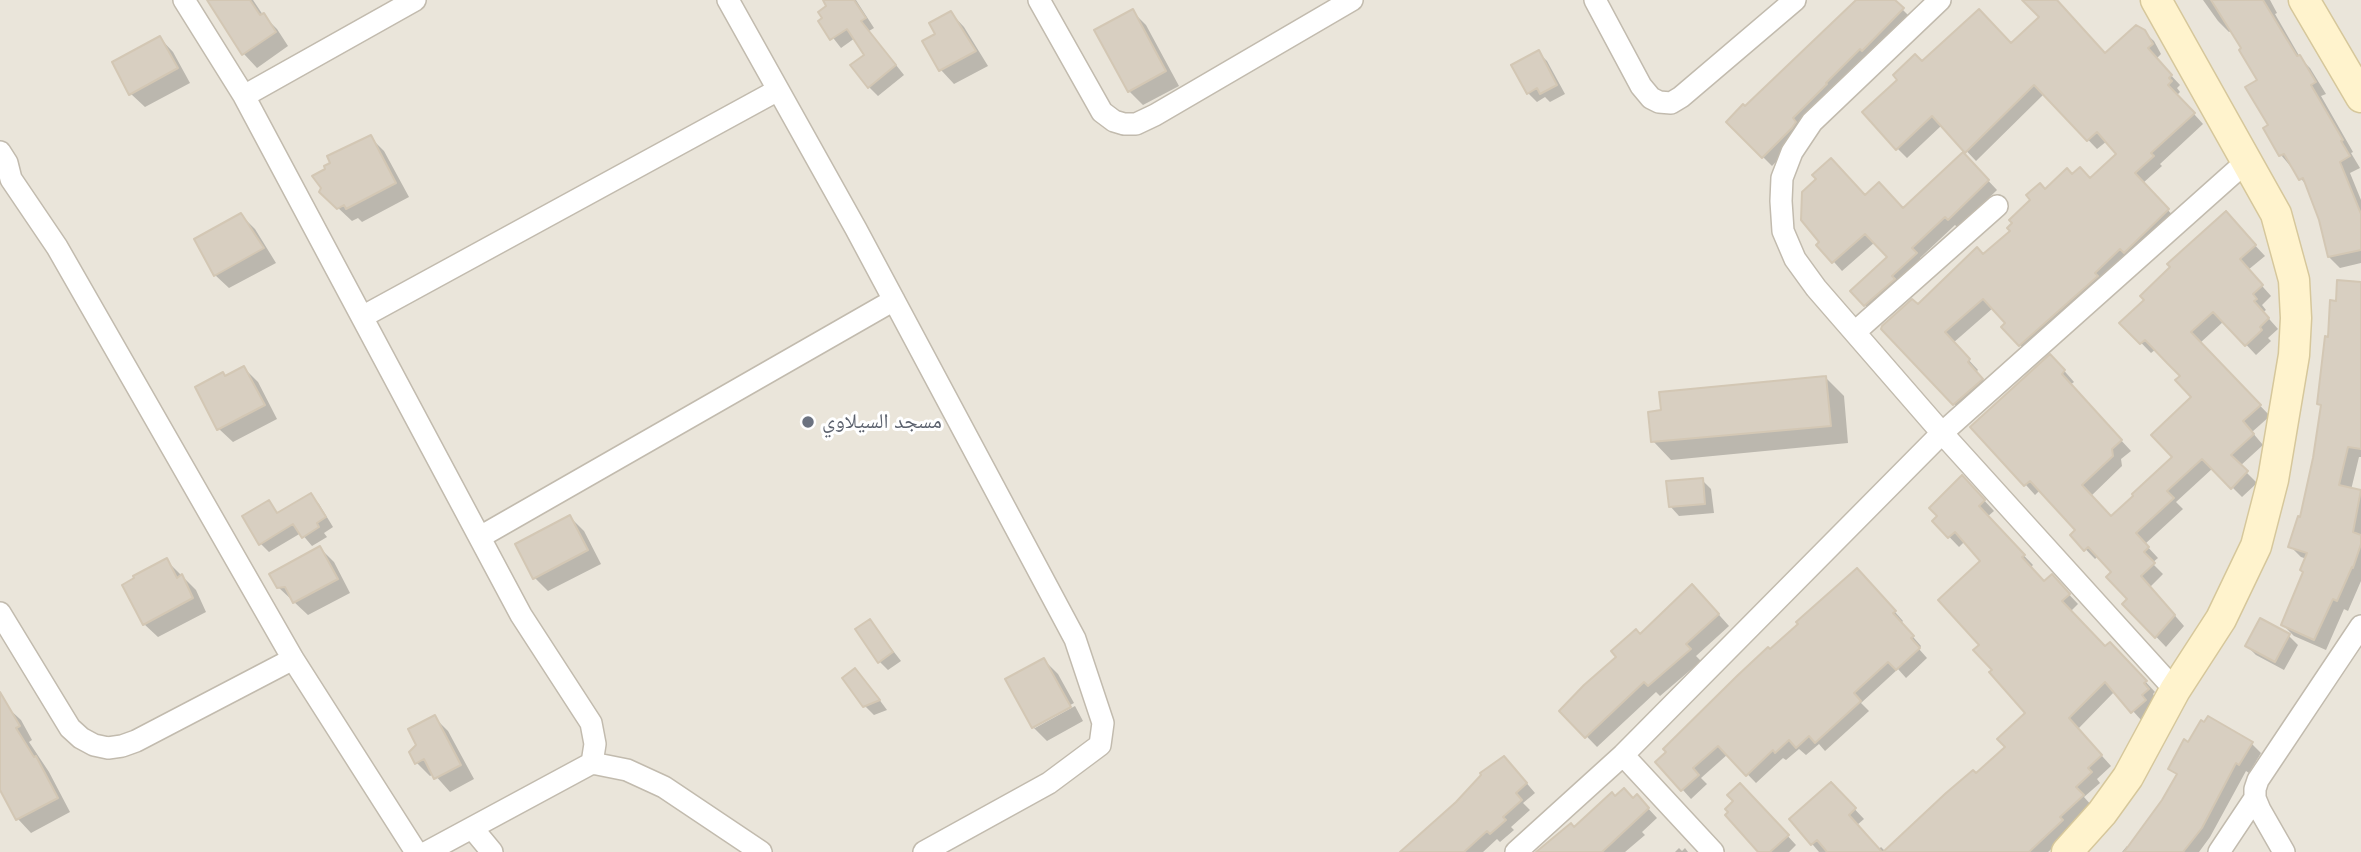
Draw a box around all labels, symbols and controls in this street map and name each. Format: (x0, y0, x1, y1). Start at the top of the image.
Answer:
place label: مسجد السيلاوي (822, 409, 942, 435)
marker: مسجد السيلاوي (800, 414, 816, 430)

